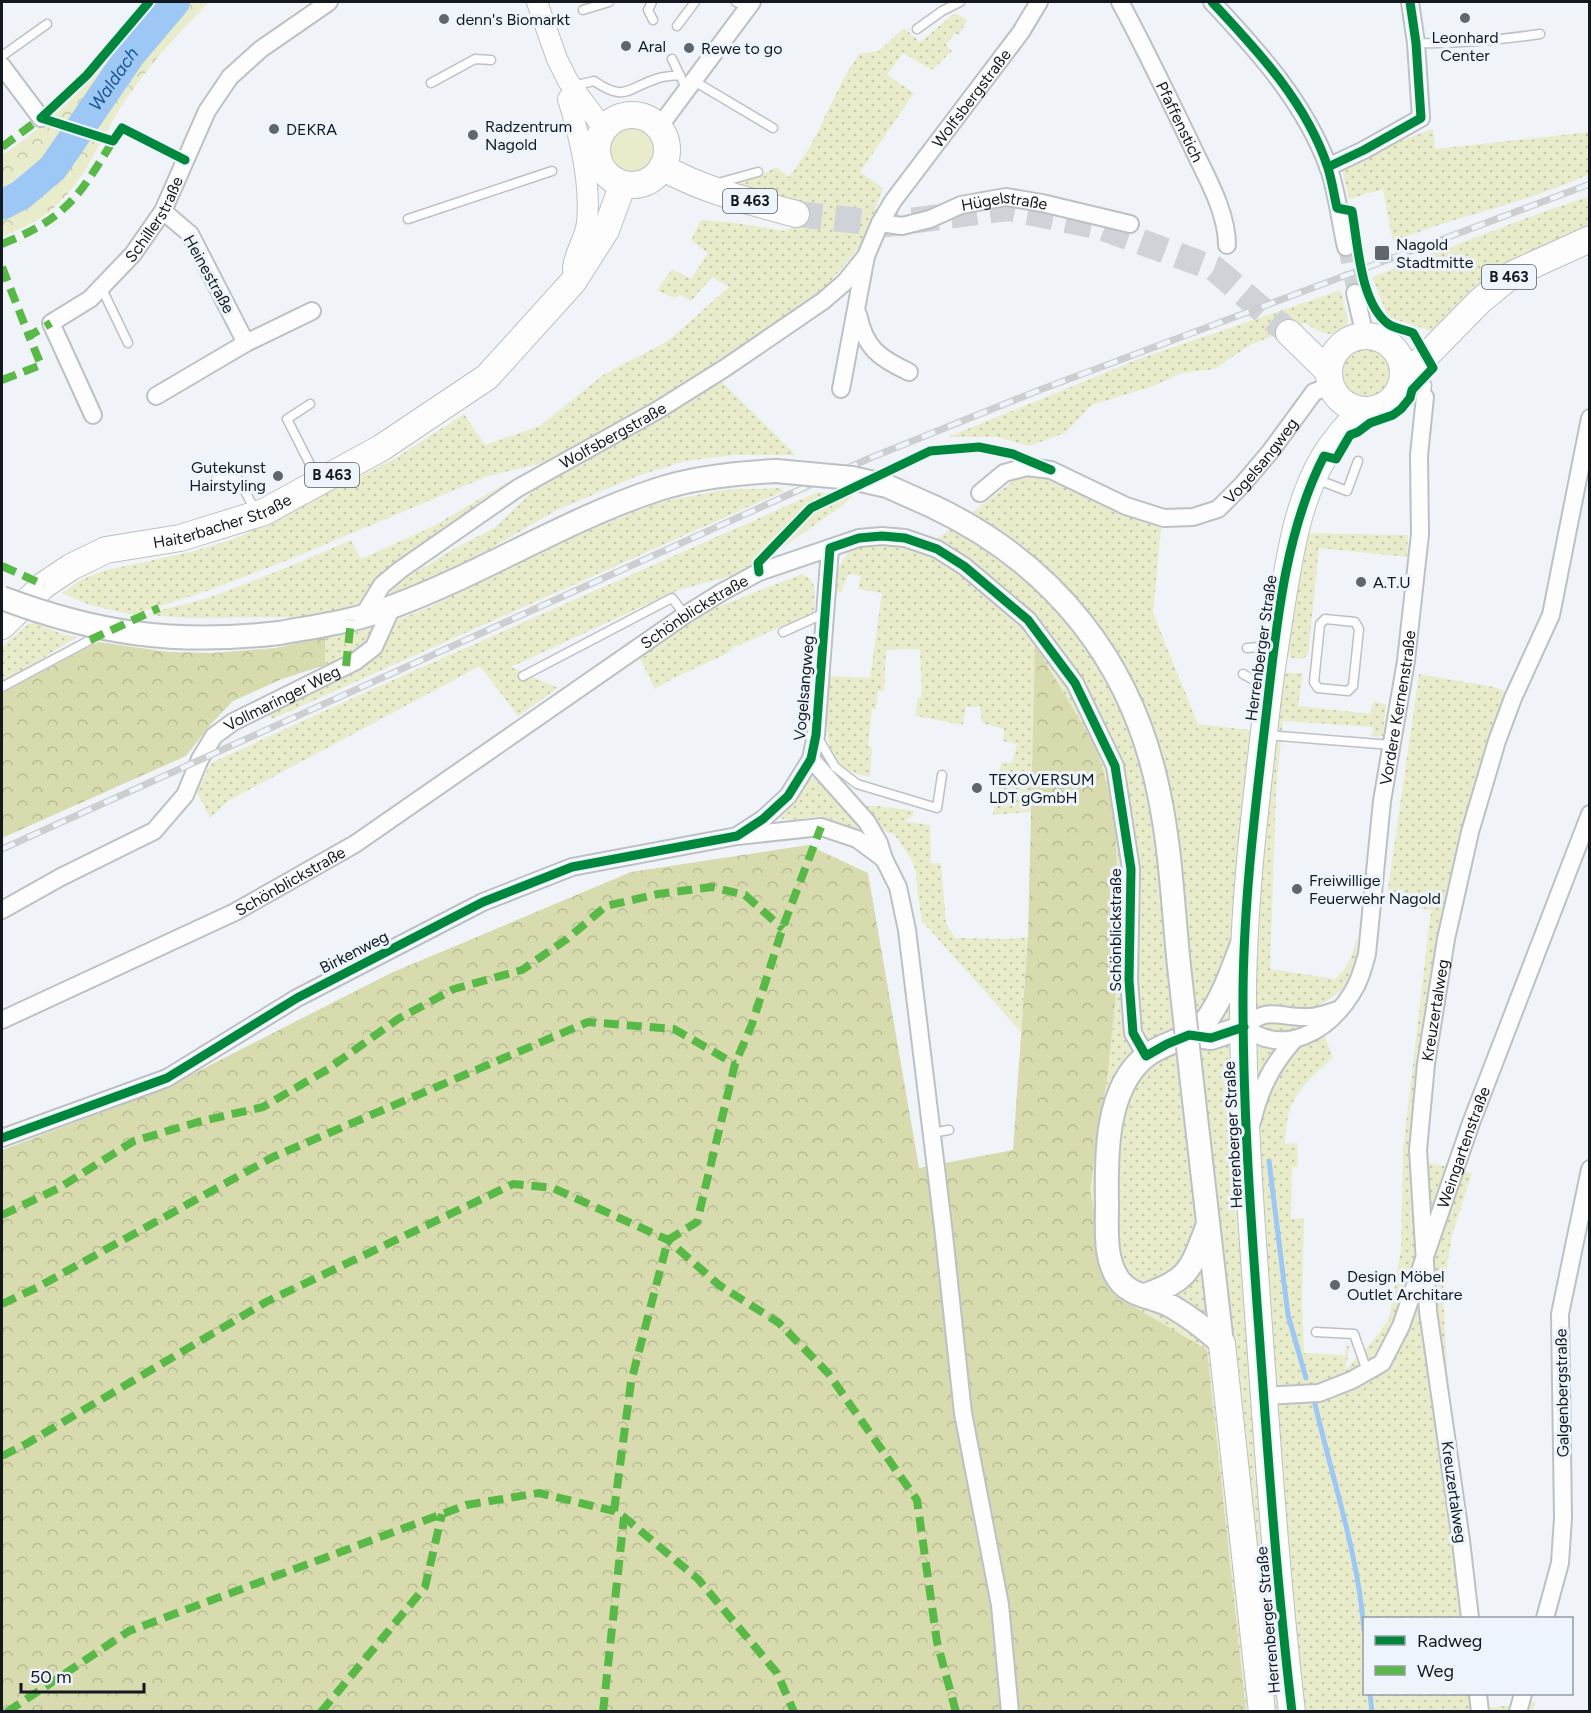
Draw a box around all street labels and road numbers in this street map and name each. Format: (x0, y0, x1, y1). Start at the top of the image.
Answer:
street label: Wolfsbergstraße (928, 45, 1015, 151)
street label: Pfaffenstich (1152, 78, 1208, 165)
street label: Schillerstraße (121, 173, 187, 266)
street label: Hügelstraße (959, 187, 1050, 214)
road number: B 463 (723, 189, 777, 213)
street label: Heinestraße (180, 231, 239, 317)
road number: B 463 (1482, 265, 1536, 289)
street label: Wolfsbergstraße (556, 398, 670, 472)
street label: Vogelsangweg (1219, 414, 1301, 508)
road number: B 463 (305, 463, 359, 487)
street label: Haiterbacher Straße (151, 489, 295, 552)
street label: Schönblickstraße (637, 570, 751, 653)
street label: Herrenberger Straße (1241, 573, 1281, 722)
street label: Vordere Kernenstraße (1375, 629, 1419, 787)
street label: Vogelsangweg (790, 634, 818, 742)
street label: Vollmaringer Weg (220, 661, 343, 735)
street label: Schönblickstraße (232, 842, 349, 920)
street label: Schönblickstraße (1106, 868, 1125, 992)
street label: Birkenweg (316, 927, 392, 977)
street label: Kreuzertalweg (1417, 958, 1452, 1063)
street label: Herrenberger Straße (1220, 1061, 1246, 1209)
street label: Weingartenstraße (1433, 1083, 1494, 1210)
street label: Galgenbergstraße (1551, 1328, 1573, 1457)
street label: Kreuzertalweg (1437, 1440, 1471, 1544)
street label: Herrenberger Straße (1252, 1545, 1284, 1694)

